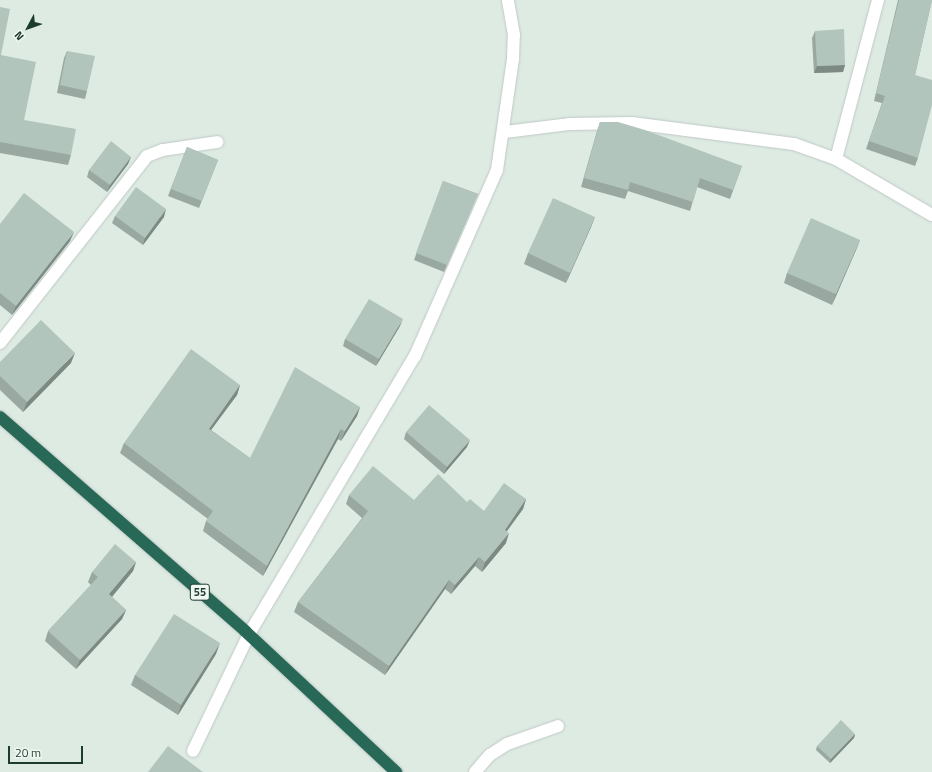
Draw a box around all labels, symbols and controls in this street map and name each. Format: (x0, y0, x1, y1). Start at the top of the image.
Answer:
north arrow (8, 8, 48, 48)
text: N (10, 28, 27, 44)
road number: 55 (189, 583, 211, 601)
scale bar (10, 738, 85, 764)
text: 20 m (15, 743, 41, 762)

